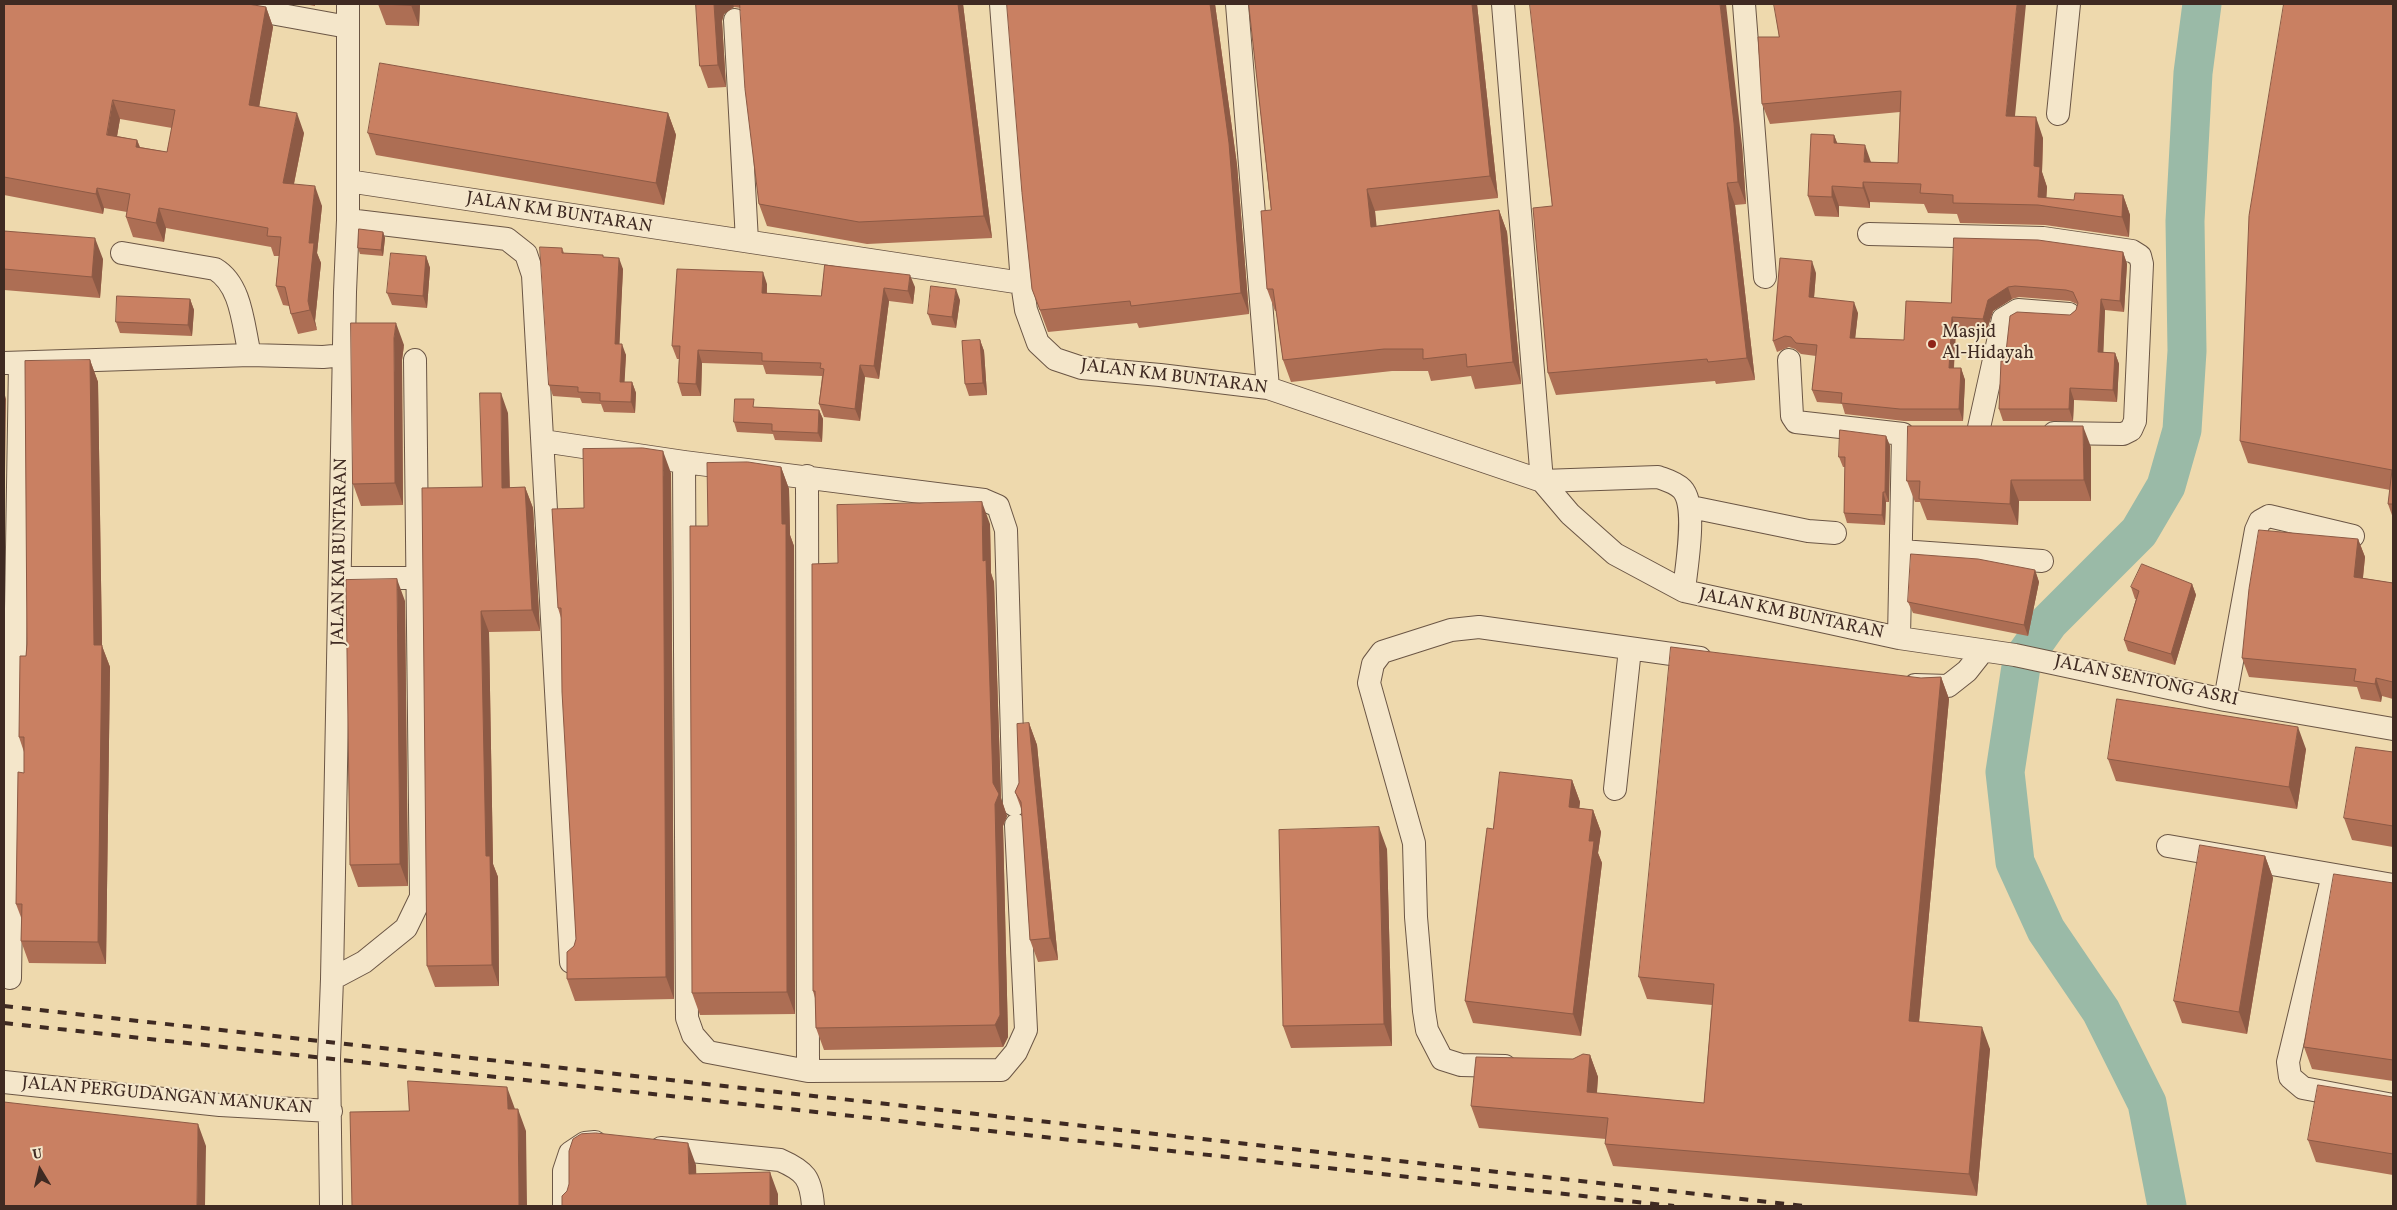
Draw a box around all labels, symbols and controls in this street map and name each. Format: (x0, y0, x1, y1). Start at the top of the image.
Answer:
street label: JALAN KM BUNTARAN (465, 189, 653, 239)
place label: Masjid Al-Hidayah (1942, 323, 2034, 366)
marker: Masjid Al-Hidayah (1926, 338, 1938, 350)
street label: JALAN KM BUNTARAN (1079, 356, 1269, 400)
street label: JALAN KM BUNTARAN (329, 458, 353, 646)
street label: JALAN KM BUNTARAN (1697, 585, 1885, 645)
street label: JALAN SENTONG ASRI (2052, 652, 2240, 712)
street label: JALAN PERGUDANGAN MANUKAN (21, 1074, 313, 1120)
north arrow (15, 1145, 65, 1195)
text: U (31, 1145, 44, 1165)

